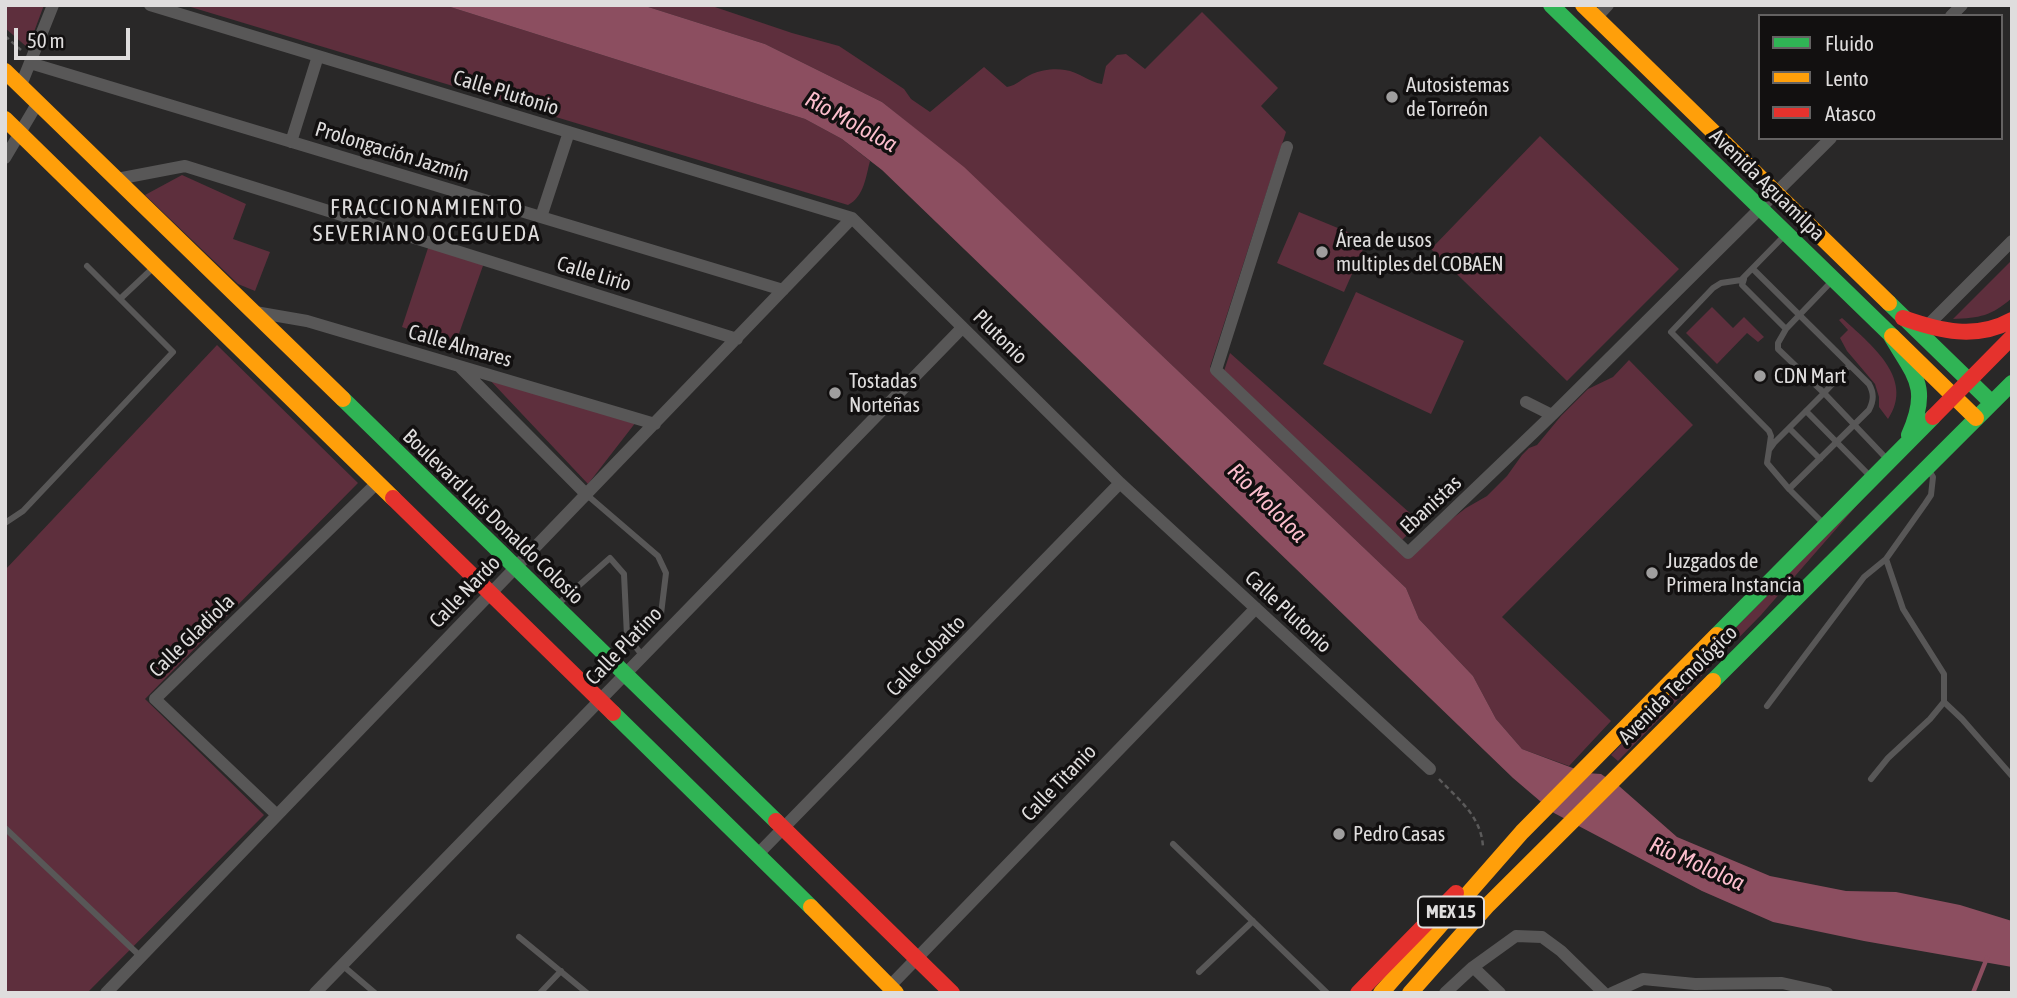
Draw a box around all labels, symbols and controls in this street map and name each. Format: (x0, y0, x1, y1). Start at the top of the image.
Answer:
scale bar (18, 14, 133, 58)
legend (1758, 14, 2003, 140)
text: 50 m (27, 28, 65, 52)
text: Fluido (1825, 31, 1874, 55)
street label: Calle Plutonio (450, 65, 562, 121)
text: Lento (1825, 66, 1869, 90)
place label: Autosistemas de Torreón (1406, 72, 1509, 122)
water label: Río Mololoa (800, 85, 902, 159)
marker: Autosistemas de Torreón (1384, 89, 1400, 105)
text: Atasco (1825, 101, 1876, 125)
street label: Prolongación Jazmín (312, 117, 472, 187)
street label: Avenida Aguamilpa (1704, 124, 1830, 246)
district label: FRACCIONAMIENTO SEVERIANO OCEGUEDA (315, 194, 539, 248)
place label: Área de usos multiples del COBAEN (1336, 227, 1504, 277)
marker: Área de usos multiples del COBAEN (1314, 244, 1330, 260)
street label: Calle Lirio (554, 251, 634, 297)
street label: Plutonio (968, 305, 1032, 369)
street label: Calle Almares (405, 319, 515, 373)
place label: CDN Mart (1774, 363, 1846, 389)
place label: Tostadas Norteñas (849, 368, 920, 418)
marker: CDN Mart (1752, 368, 1768, 384)
marker: Tostadas Norteñas (827, 385, 843, 401)
street label: Boulevard Luis Donaldo Colosio (397, 424, 589, 610)
water label: Río Mololoa (1222, 458, 1312, 548)
street label: Ebanistas (1395, 470, 1467, 540)
place label: Juzgados de Primera Instancia (1666, 548, 1802, 598)
street label: Calle Nardo (424, 551, 506, 633)
marker: Juzgados de Primera Instancia (1644, 565, 1660, 581)
street label: Calle Plutonio (1239, 566, 1337, 658)
street label: Calle Gladiola (144, 589, 240, 683)
street label: Calle Platino (581, 602, 667, 690)
street label: Calle Cobalto (881, 610, 971, 702)
street label: Avenida Tecnológico (1613, 620, 1743, 750)
street label: Calle Titanio (1016, 739, 1102, 827)
place label: Pedro Casas (1353, 821, 1445, 847)
marker: Pedro Casas (1331, 826, 1347, 842)
water label: Río Mololoa (1645, 831, 1749, 897)
road number: MEX 15 (1418, 896, 1484, 928)

